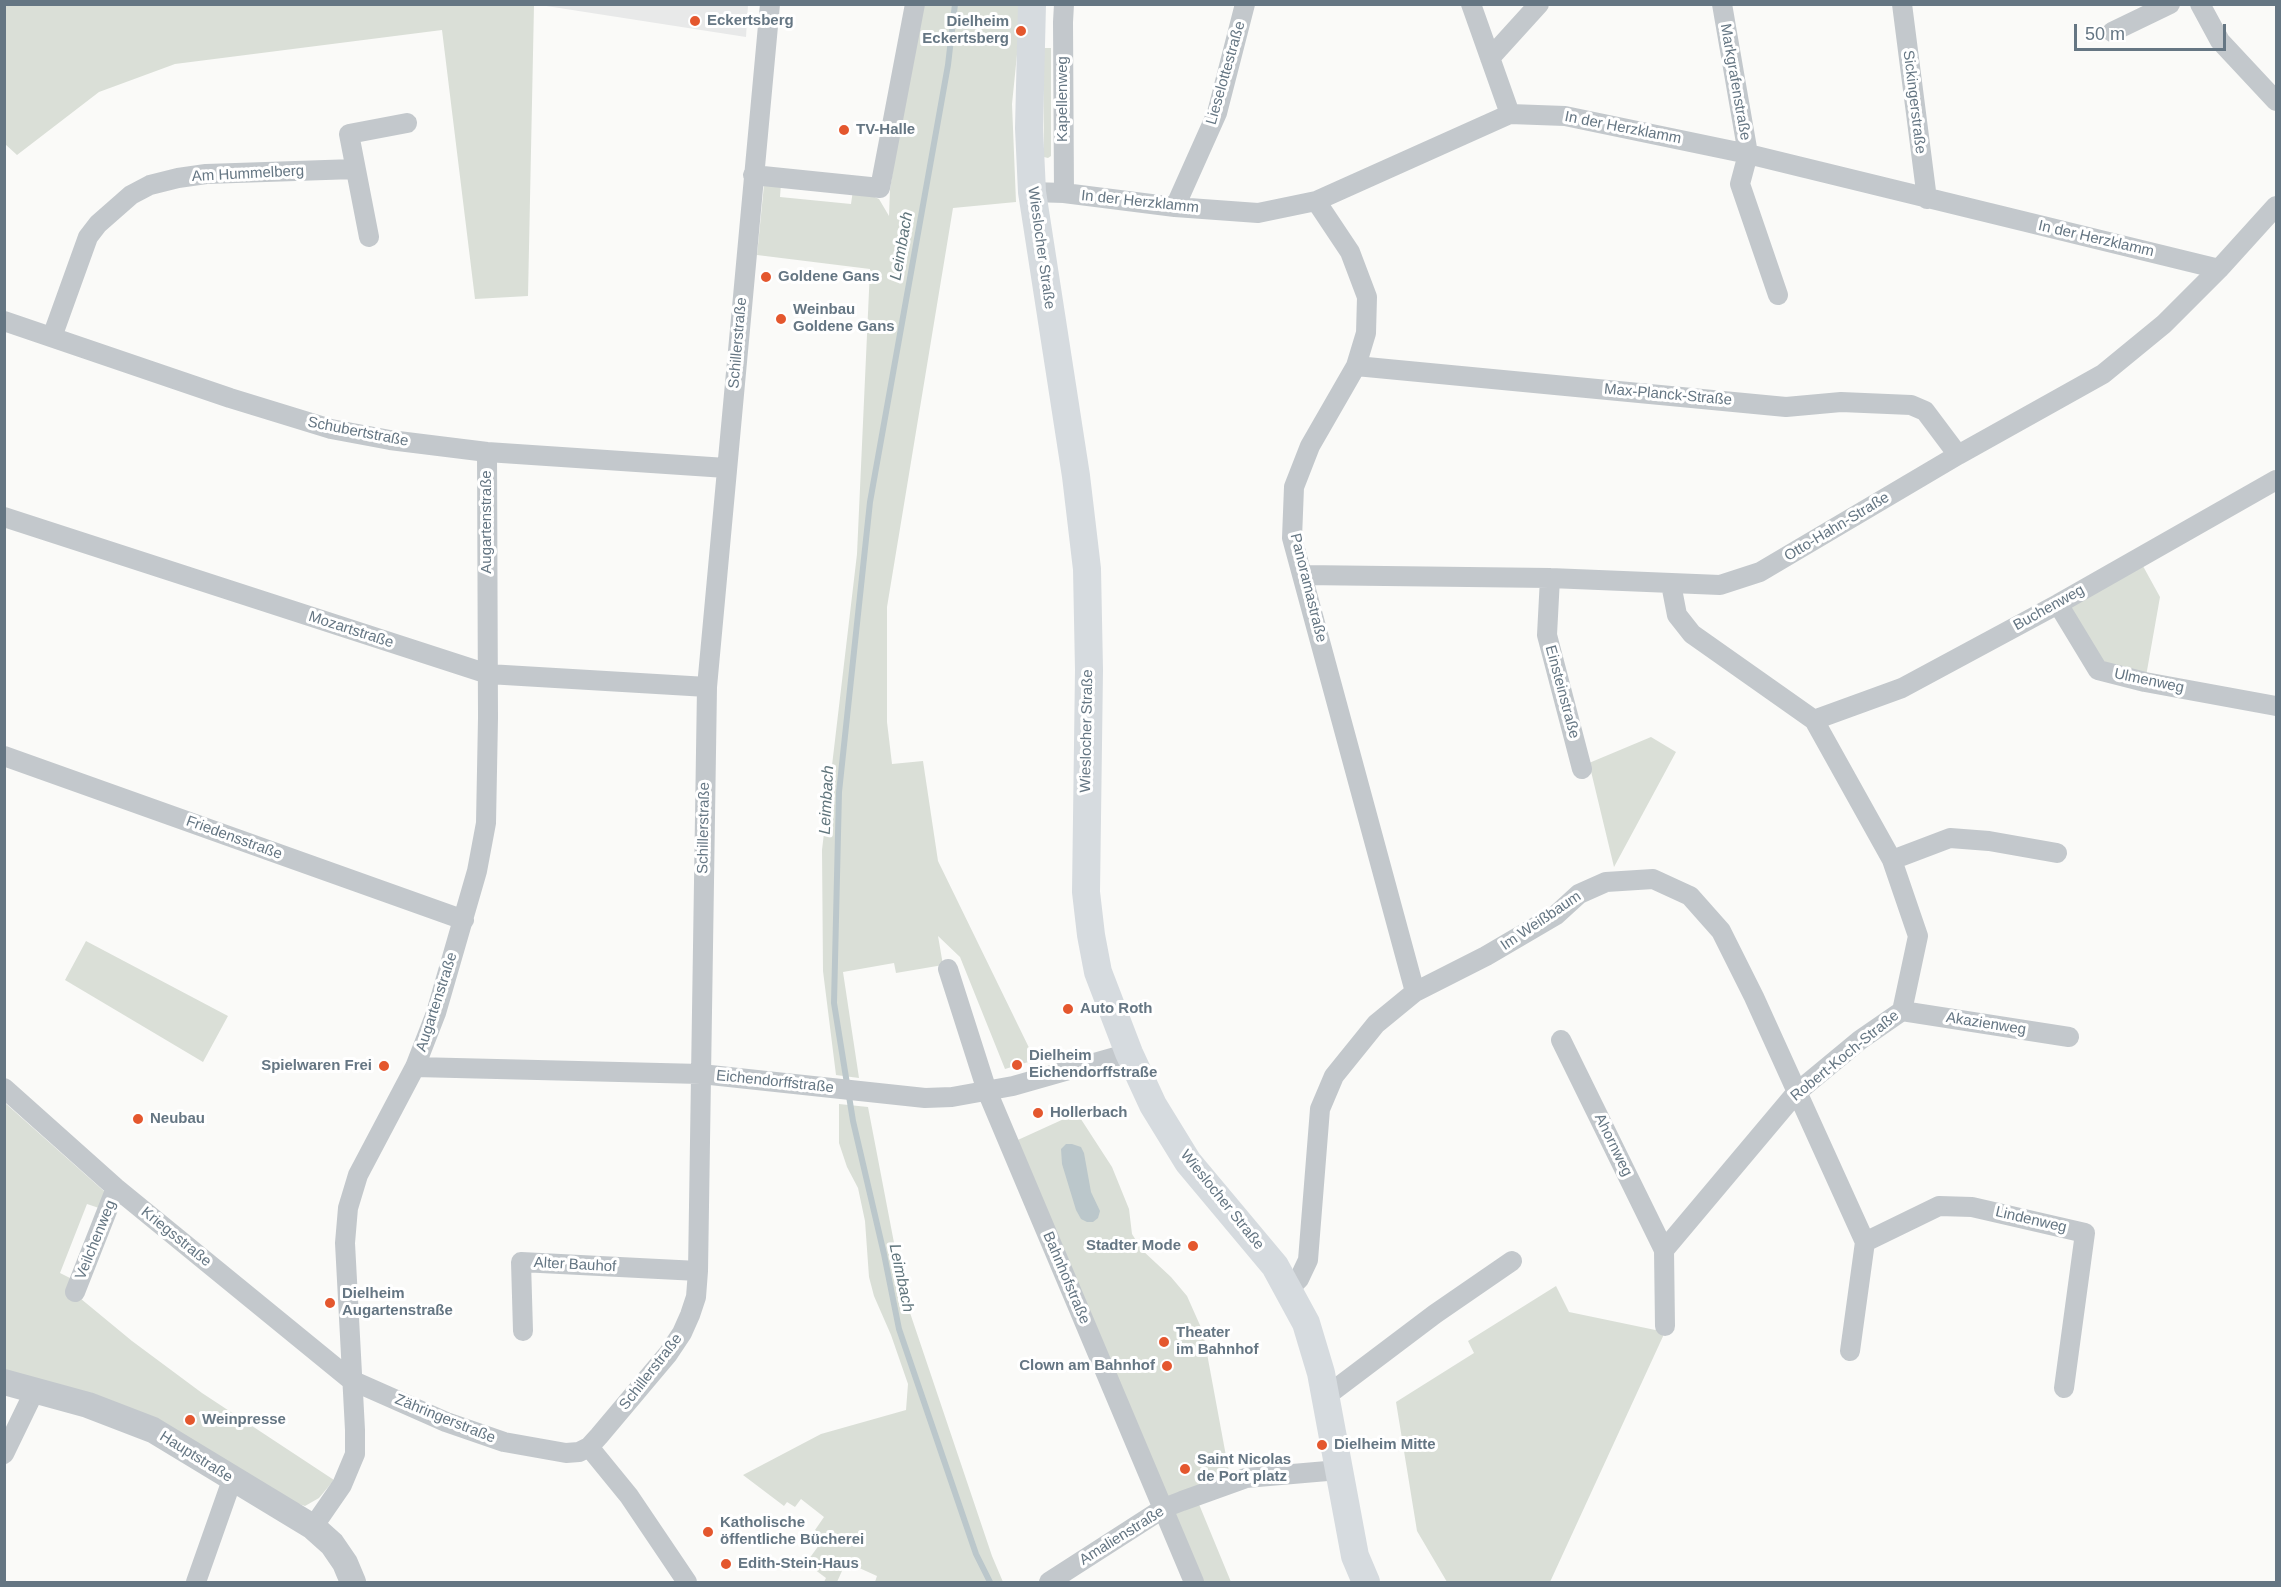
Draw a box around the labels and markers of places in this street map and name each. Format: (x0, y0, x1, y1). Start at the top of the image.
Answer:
place label: Eckertsberg (707, 12, 794, 30)
place label: Dielheim Eckertsberg (922, 13, 1009, 48)
marker: Eckertsberg (688, 14, 702, 28)
marker: Dielheim Eckertsberg (1014, 24, 1028, 38)
place label: TV-Halle (856, 121, 915, 139)
marker: TV-Halle (837, 123, 851, 137)
place label: Goldene Gans (778, 268, 880, 286)
marker: Goldene Gans (759, 270, 773, 284)
place label: Weinbau Goldene Gans (793, 301, 895, 336)
marker: Weinbau Goldene Gans (774, 312, 788, 326)
place label: Auto Roth (1080, 1000, 1152, 1018)
marker: Auto Roth (1061, 1002, 1075, 1016)
place label: Dielheim Eichendorffstraße (1029, 1047, 1157, 1082)
place label: Spielwaren Frei (261, 1057, 372, 1075)
marker: Dielheim Eichendorffstraße (1010, 1058, 1024, 1072)
marker: Spielwaren Frei (377, 1059, 391, 1073)
place label: Hollerbach (1050, 1104, 1128, 1122)
marker: Hollerbach (1031, 1106, 1045, 1120)
place label: Neubau (150, 1110, 205, 1128)
marker: Neubau (131, 1112, 145, 1126)
place label: Stadter Mode (1086, 1237, 1181, 1255)
marker: Stadter Mode (1186, 1239, 1200, 1253)
place label: Dielheim Augartenstraße (342, 1285, 453, 1320)
marker: Dielheim Augartenstraße (323, 1296, 337, 1310)
place label: Theater im Bahnhof (1176, 1324, 1258, 1359)
marker: Theater im Bahnhof (1157, 1335, 1171, 1349)
place label: Clown am Bahnhof (1019, 1357, 1155, 1375)
marker: Clown am Bahnhof (1160, 1359, 1174, 1373)
place label: Weinpresse (202, 1411, 286, 1429)
marker: Weinpresse (183, 1413, 197, 1427)
place label: Dielheim Mitte (1334, 1436, 1436, 1454)
marker: Dielheim Mitte (1315, 1438, 1329, 1452)
place label: Saint Nicolas de Port platz (1197, 1451, 1291, 1486)
marker: Saint Nicolas de Port platz (1178, 1462, 1192, 1476)
place label: Katholische öffentliche Bücherei (720, 1514, 864, 1549)
marker: Katholische öffentliche Bücherei (701, 1525, 715, 1539)
place label: Edith-Stein-Haus (738, 1555, 859, 1573)
marker: Edith-Stein-Haus (719, 1557, 733, 1571)

